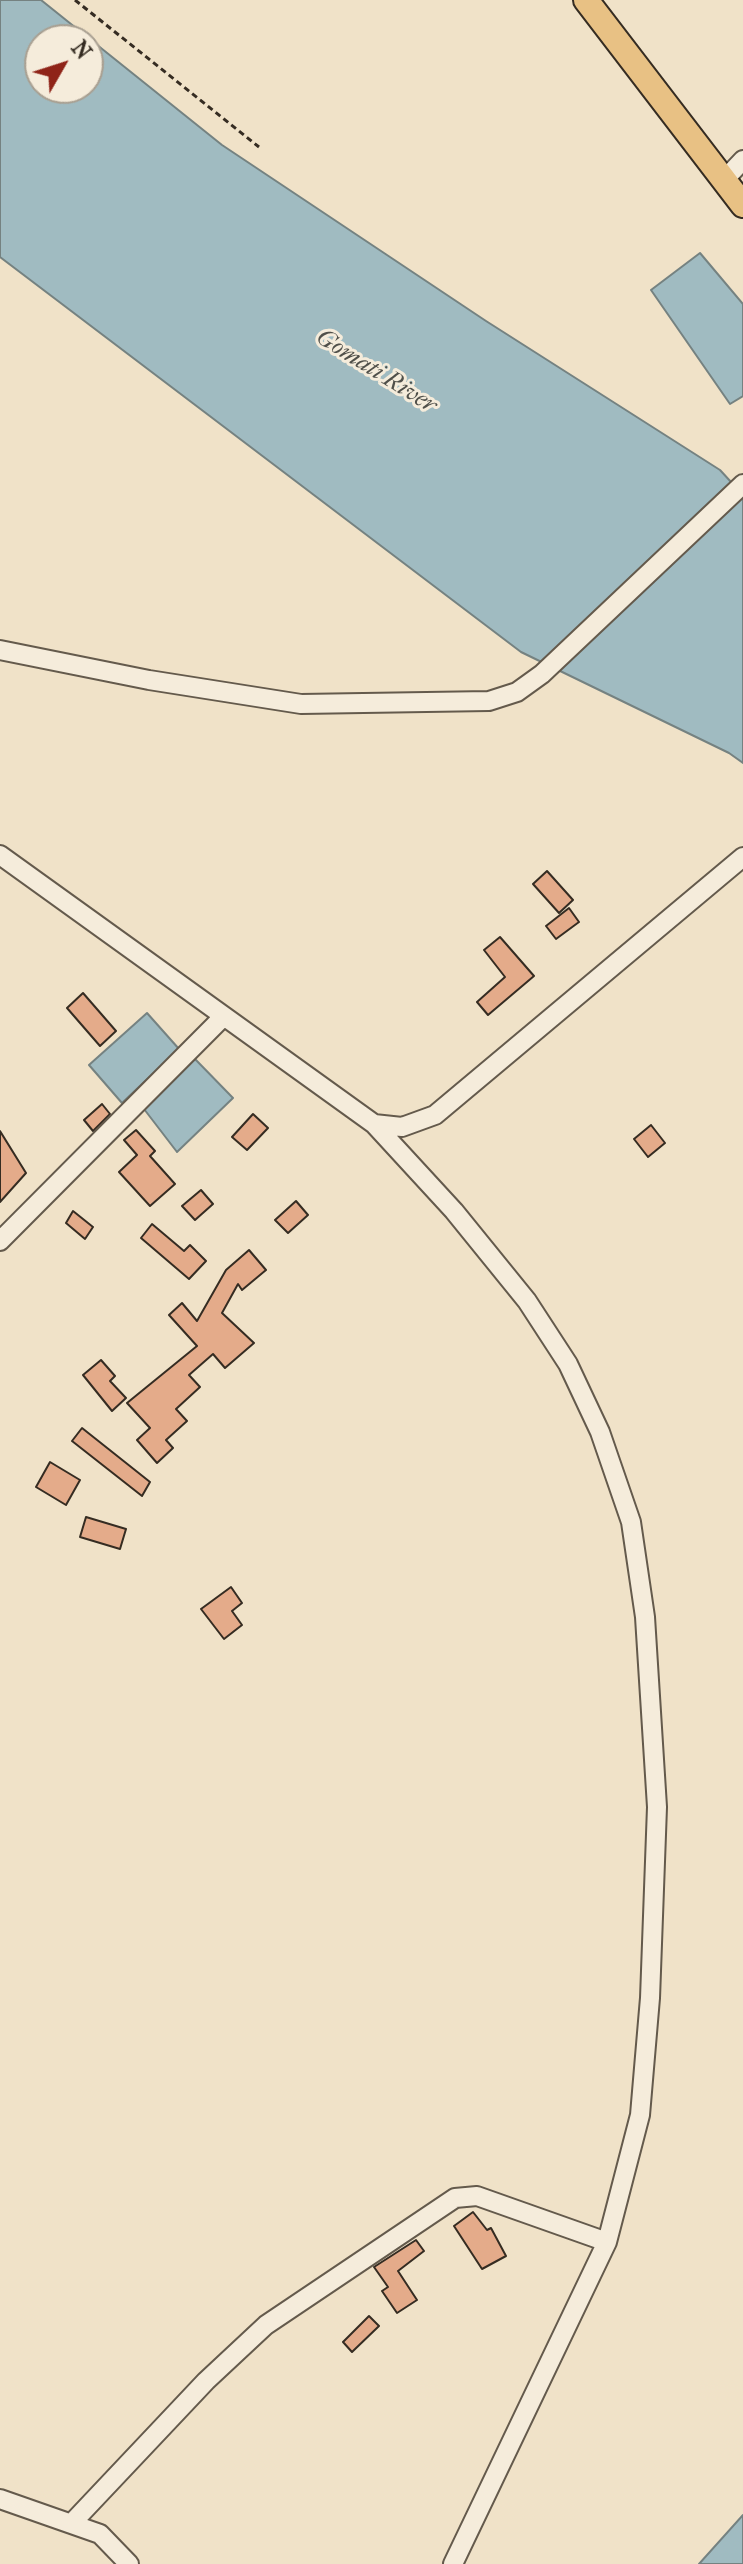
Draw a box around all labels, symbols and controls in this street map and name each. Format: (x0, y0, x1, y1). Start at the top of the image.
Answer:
north arrow (24, 24, 104, 104)
text: N (66, 35, 96, 65)
water label: Gomati River (310, 324, 442, 420)

